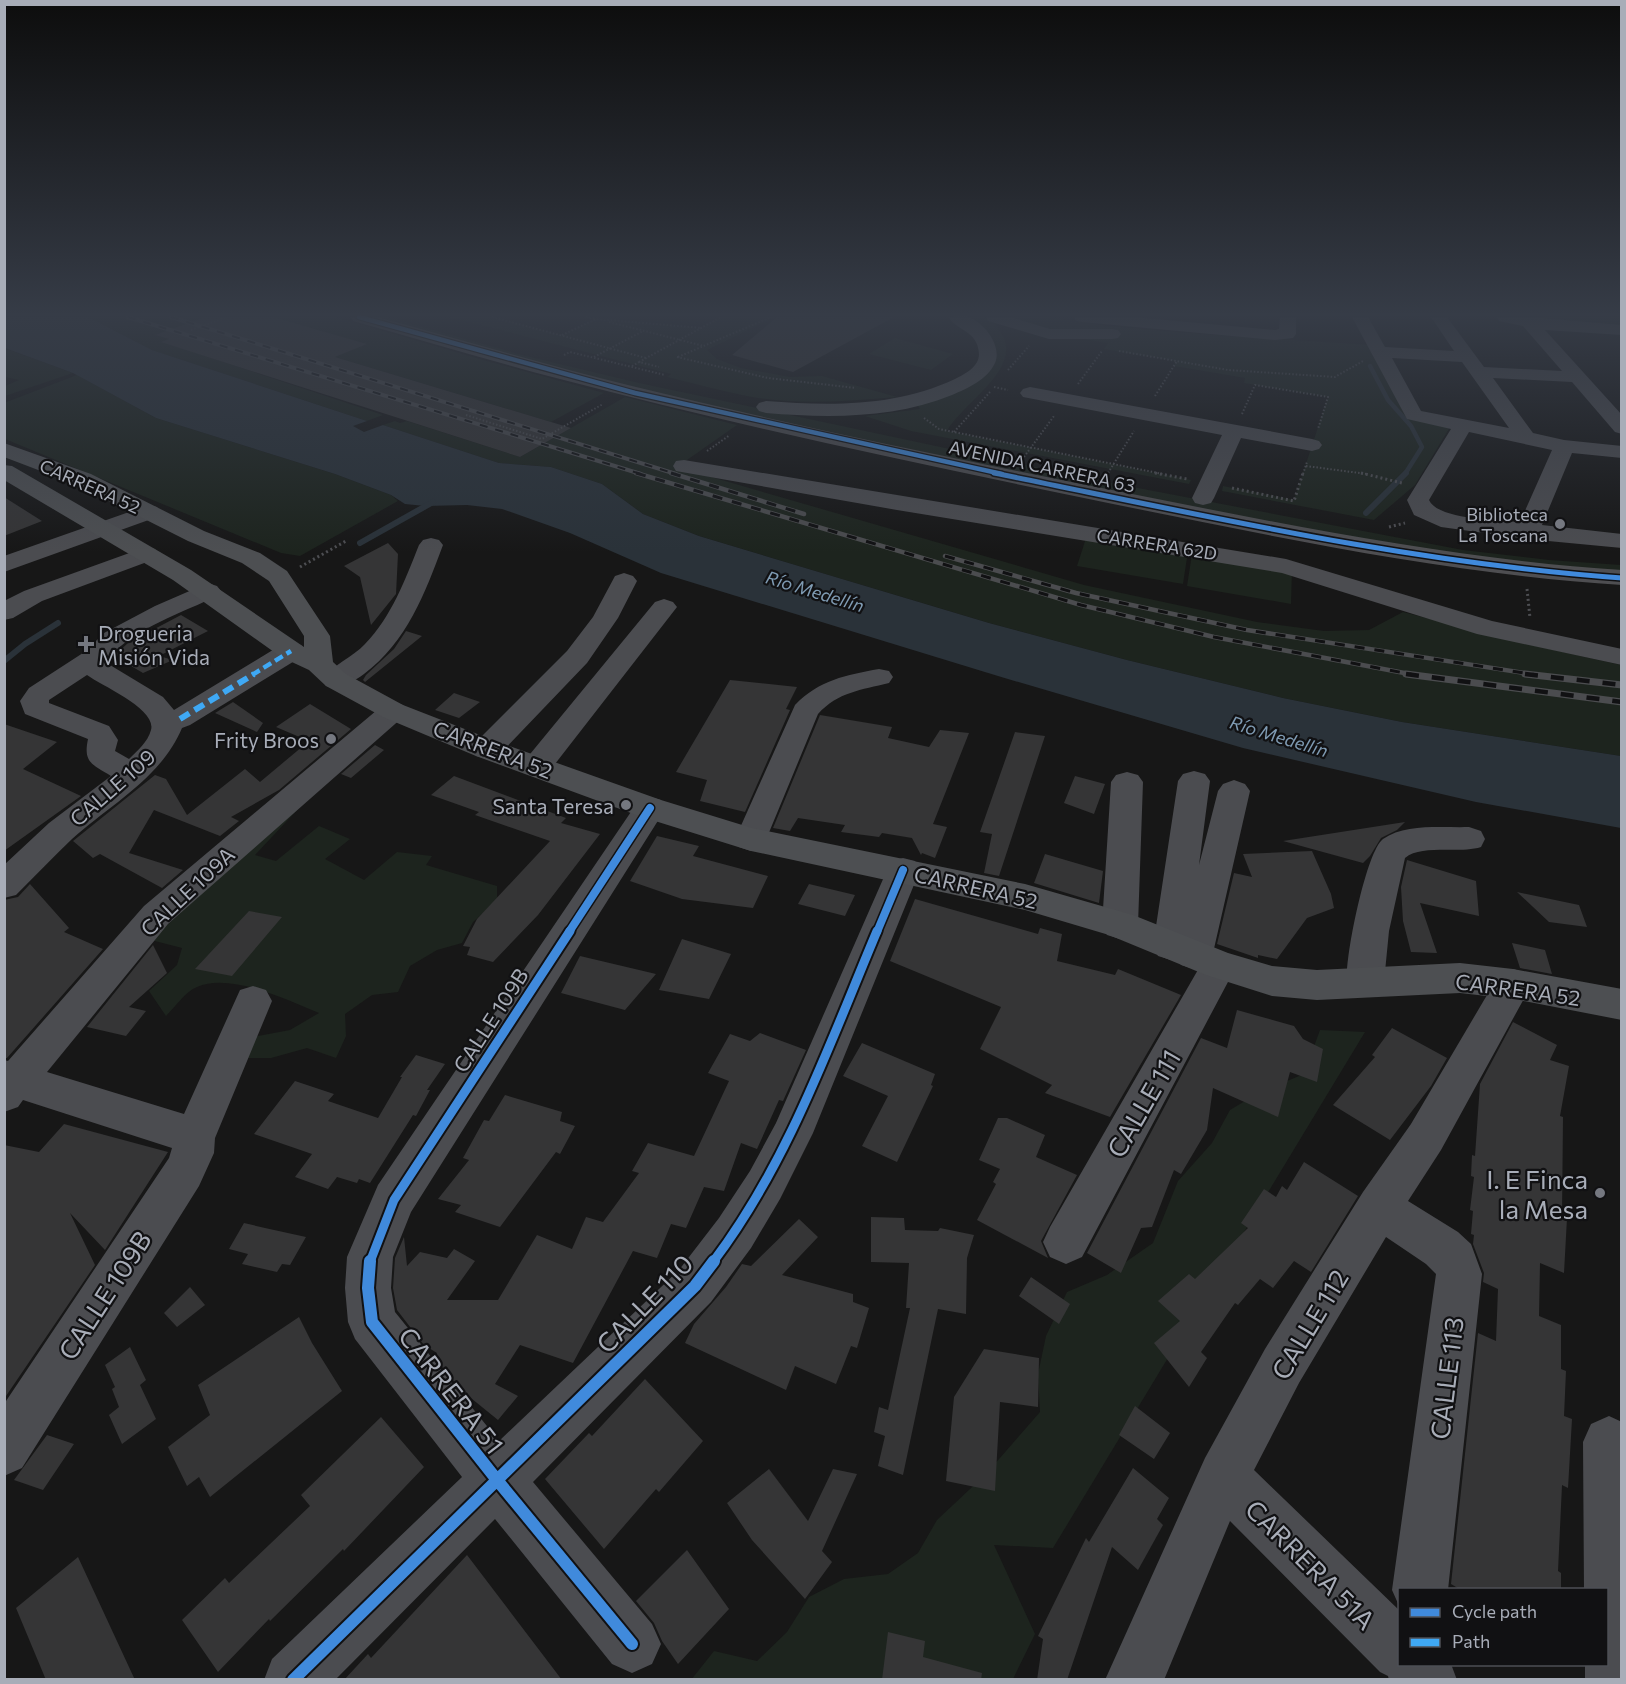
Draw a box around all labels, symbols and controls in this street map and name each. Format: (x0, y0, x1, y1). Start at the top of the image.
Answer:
street label: AVENIDA CARRERA 63 (947, 435, 1137, 497)
street label: CARRERA 52 (36, 454, 144, 518)
place label: Biblioteca La Toscana (1458, 503, 1548, 546)
marker: Biblioteca La Toscana (1553, 517, 1567, 531)
street label: CARRERA 62D (1095, 524, 1219, 564)
water label: Río Medellín (763, 566, 867, 616)
place label: Drogueria Misión Vida (98, 620, 210, 669)
marker: Drogueria Misión Vida (79, 637, 93, 651)
water label: Río Medellín (1227, 711, 1331, 761)
street label: CARRERA 52 (430, 715, 556, 783)
place label: Frity Broos (214, 727, 319, 752)
marker: Frity Broos (324, 732, 338, 746)
street label: CALLE 109 (64, 743, 160, 831)
place label: Santa Teresa (492, 793, 614, 818)
marker: Santa Teresa (619, 798, 633, 812)
street label: CALLE 109A (135, 841, 239, 941)
street label: CARRERA 52 (912, 861, 1040, 913)
street label: CALLE 109B (447, 964, 533, 1076)
street label: CARRERA 52 (1454, 968, 1582, 1010)
street label: CALLE 111 (1100, 1044, 1186, 1162)
place label: I. E Finca la Mesa (1486, 1163, 1588, 1224)
marker: I. E Finca la Mesa (1593, 1186, 1607, 1200)
street label: CALLE 109B (51, 1225, 157, 1365)
street label: CALLE 110 (589, 1247, 699, 1359)
street label: CALLE 112 (1264, 1263, 1354, 1385)
street label: CALLE 113 (1423, 1315, 1469, 1441)
street label: CARRERA 51 (393, 1320, 511, 1460)
street label: CARRERA 51A (1240, 1493, 1382, 1635)
legend (1398, 1588, 1608, 1666)
text: Cycle path (1452, 1600, 1537, 1622)
text: Path (1452, 1630, 1490, 1652)

